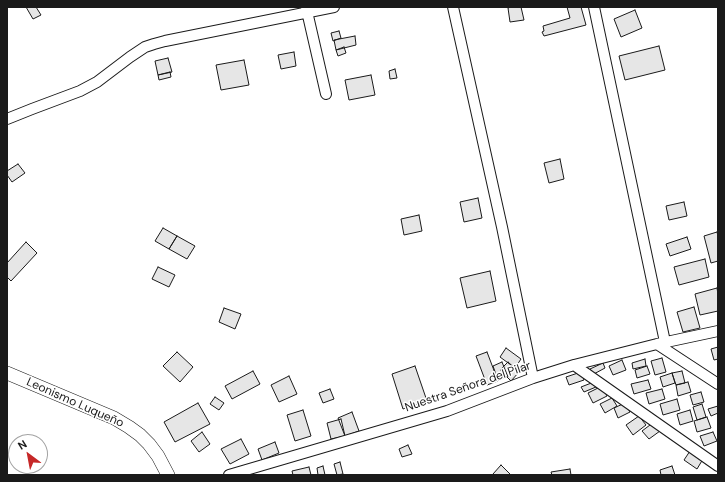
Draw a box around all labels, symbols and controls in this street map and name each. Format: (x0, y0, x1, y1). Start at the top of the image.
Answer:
street label: Nuestra Señora del Pilar (403, 359, 533, 415)
street label: Leonismo Luqueño (24, 375, 126, 431)
north arrow (8, 434, 48, 474)
text: N (15, 437, 29, 453)

